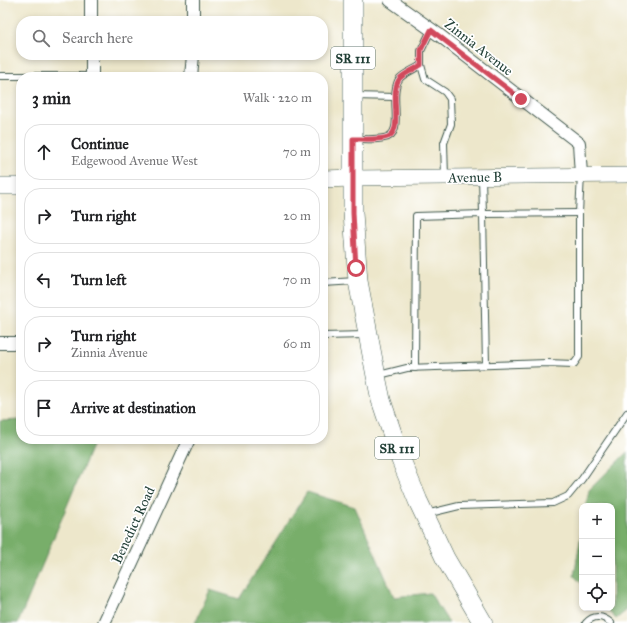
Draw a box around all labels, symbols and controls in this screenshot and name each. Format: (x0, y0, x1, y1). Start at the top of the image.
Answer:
street label: Zinnia Avenue (441, 15, 517, 80)
search box (16, 16, 328, 60)
icon: search (30, 27, 52, 49)
text: Search here (62, 29, 133, 47)
road number: SR 111 (331, 47, 375, 69)
text: 3 min (32, 88, 71, 109)
text: Walk · 220 m (243, 90, 312, 106)
route end (512, 90, 530, 108)
text: Continue (71, 135, 129, 153)
icon: ahead (33, 141, 55, 163)
text: 70 m (283, 144, 311, 160)
text: Edgewood Avenue West (71, 153, 198, 169)
street label: Avenue B (447, 169, 502, 186)
icon: right (33, 205, 55, 227)
text: Turn right (71, 207, 136, 225)
text: 20 m (283, 208, 311, 224)
route start (347, 259, 365, 277)
icon: left (33, 269, 55, 291)
text: Turn left (71, 271, 127, 289)
text: 70 m (283, 272, 311, 288)
text: Turn right (71, 327, 136, 345)
icon: right (33, 333, 55, 355)
text: 60 m (283, 336, 311, 352)
text: Zinnia Avenue (71, 345, 148, 361)
icon: arrive (33, 397, 55, 419)
text: Arrive at destination (71, 399, 196, 417)
road number: SR 111 (375, 437, 419, 459)
street label: Benedict Road (108, 484, 159, 566)
map controls (579, 503, 615, 611)
button: + (579, 503, 615, 539)
button: − (579, 539, 615, 575)
button: locate (579, 575, 615, 611)

